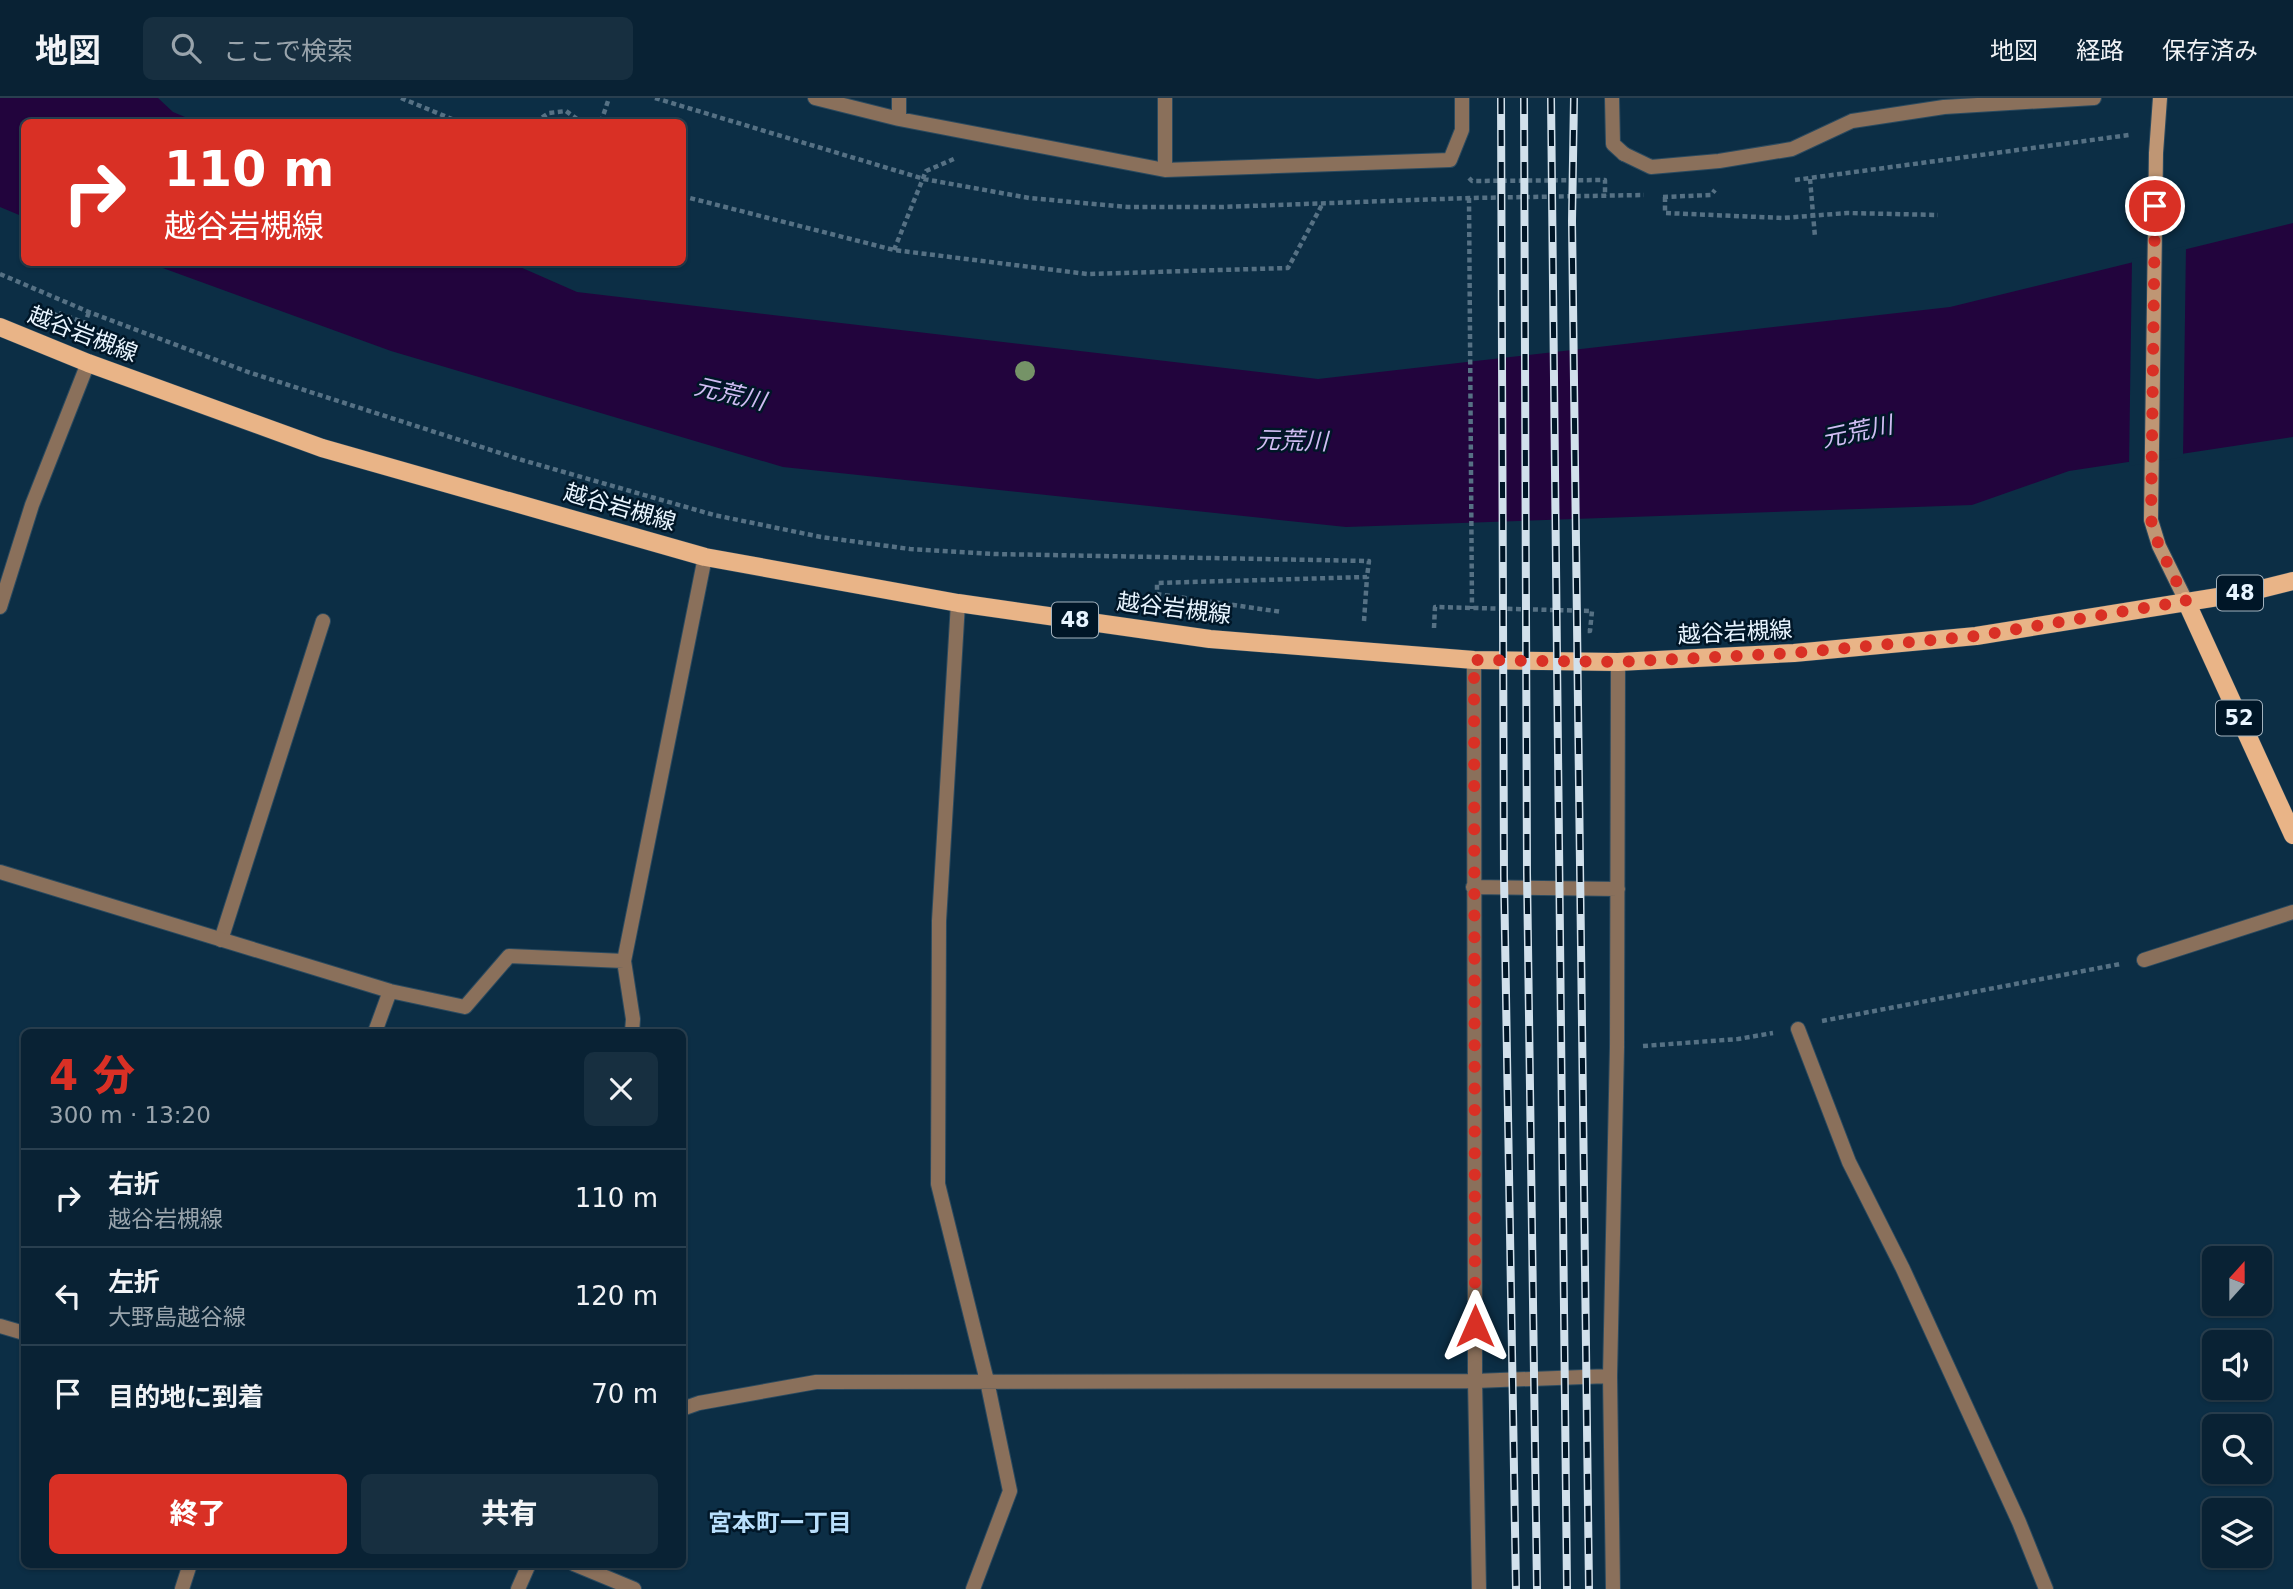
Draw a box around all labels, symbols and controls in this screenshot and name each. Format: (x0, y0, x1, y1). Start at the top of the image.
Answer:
search box (143, 17, 633, 80)
icon: search (167, 29, 205, 67)
text: 地図 (35, 31, 101, 70)
text: ここで検索 (223, 36, 353, 66)
text: 地図 (1990, 37, 2038, 65)
text: 経路 (2076, 37, 2124, 65)
text: 保存済み (2162, 37, 2258, 65)
text: 110 m (164, 141, 334, 198)
icon: right (49, 147, 140, 238)
pin (2125, 176, 2185, 236)
icon: arrive (2136, 187, 2174, 225)
text: 越谷岩槻線 (164, 207, 324, 245)
street label: 越谷岩槻線 (25, 301, 141, 367)
water label: 元荒川 (692, 372, 771, 416)
water label: 元荒川 (1819, 410, 1898, 453)
water label: 元荒川 (1256, 426, 1331, 456)
street label: 越谷岩槻線 (561, 479, 679, 535)
road number: 48 (2217, 575, 2263, 610)
street label: 越谷岩槻線 (1115, 588, 1233, 628)
road number: 48 (1052, 602, 1098, 638)
street label: 越谷岩槻線 (1677, 616, 1793, 648)
road number: 52 (2216, 700, 2262, 736)
text: 4 分 (49, 1051, 135, 1100)
button: close (584, 1052, 658, 1126)
text: 300 m · 13:20 (49, 1102, 211, 1128)
text: 右折 (108, 1169, 160, 1199)
icon: right (49, 1179, 87, 1217)
text: 110 m (575, 1183, 658, 1213)
text: 越谷岩槻線 (108, 1206, 223, 1232)
north arrow (2202, 1246, 2272, 1316)
map controls (2202, 1246, 2272, 1568)
text: 左折 (108, 1267, 160, 1297)
icon: left (49, 1277, 87, 1315)
text: 120 m (575, 1281, 658, 1311)
position arrow (1438, 1289, 1512, 1363)
text: 大野島越谷線 (108, 1304, 246, 1330)
button: sound (2202, 1330, 2272, 1400)
icon: arrive (49, 1375, 87, 1413)
text: 70 m (591, 1379, 658, 1409)
text: 目的地に到着 (108, 1382, 264, 1412)
button: search (2202, 1414, 2272, 1484)
button: 終了 (49, 1474, 347, 1554)
button: 共有 (361, 1474, 658, 1554)
button: layers (2202, 1498, 2272, 1568)
district label: 宮本町一丁目 (708, 1509, 852, 1537)

